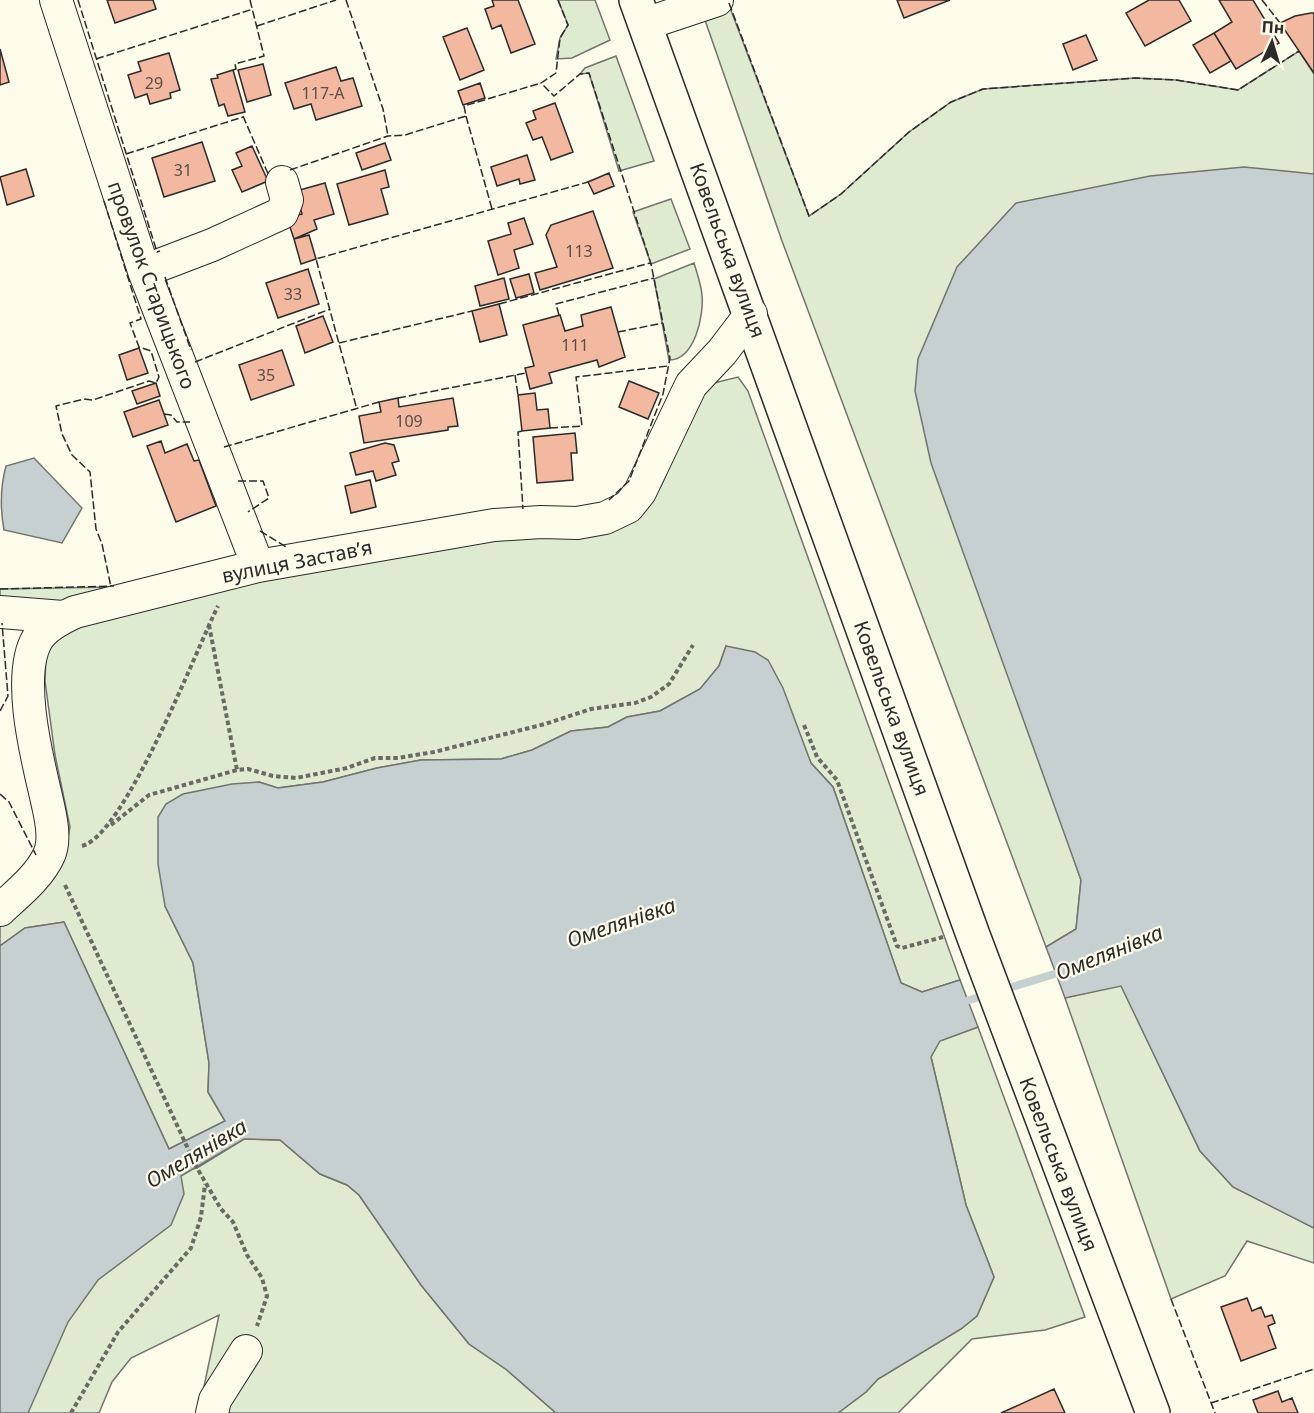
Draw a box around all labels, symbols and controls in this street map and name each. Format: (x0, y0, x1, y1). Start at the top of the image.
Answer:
north arrow (1242, 12, 1302, 72)
text: Пн (1261, 15, 1285, 39)
house number: 29 (145, 72, 163, 94)
house number: 117-А (302, 82, 345, 104)
house number: 31 (174, 159, 192, 181)
street label: Ковельська вулиця (684, 159, 772, 341)
street label: провулок Старицького (102, 177, 202, 393)
house number: 113 (565, 240, 593, 262)
house number: 33 (284, 283, 302, 305)
house number: 111 (561, 334, 589, 356)
house number: 35 (257, 364, 275, 386)
house number: 109 (395, 410, 423, 432)
street label: вулиця Заставʼя (219, 533, 375, 589)
street label: Ковельська вулиця (848, 617, 936, 799)
water label: Омелянівка (563, 890, 679, 954)
water label: Омелянівка (1051, 918, 1167, 986)
street label: Ковельська вулиця (1013, 1073, 1105, 1255)
water label: Омелянівка (140, 1112, 252, 1194)

